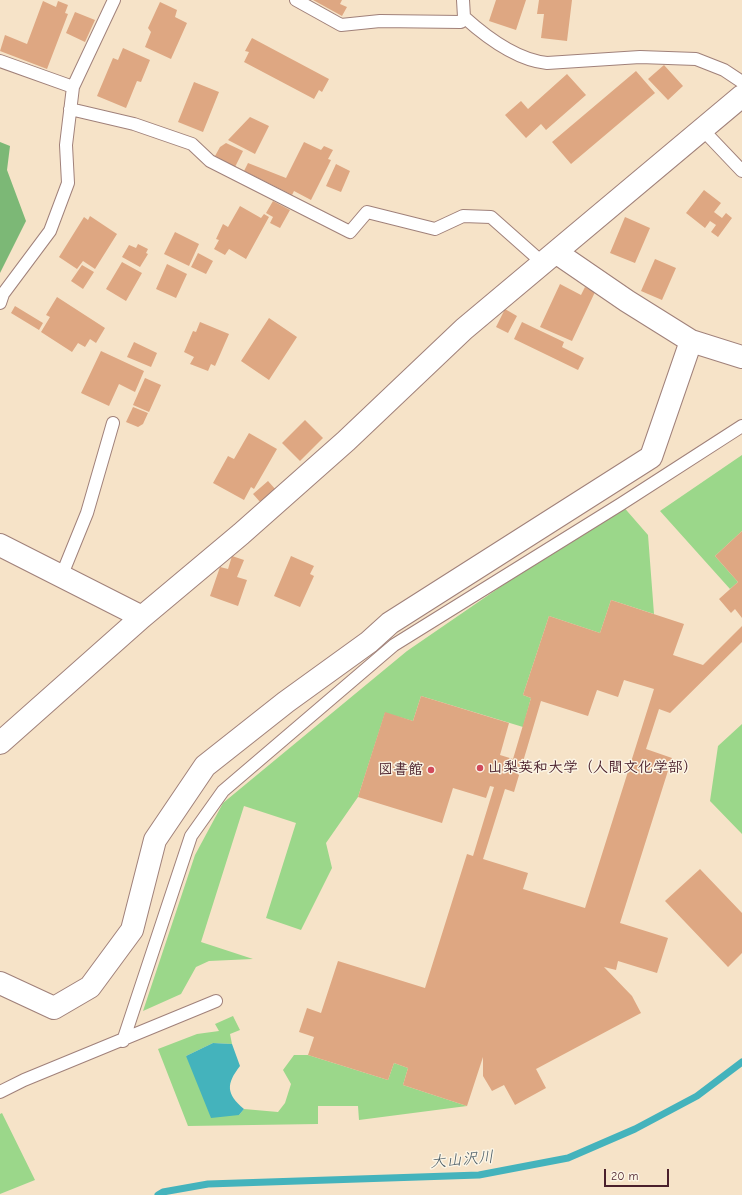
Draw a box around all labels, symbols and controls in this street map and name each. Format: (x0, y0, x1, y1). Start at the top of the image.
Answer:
place label: 山梨英和大学（人間文化学部） (488, 759, 698, 777)
place label: 図書館 (378, 761, 423, 779)
marker: 山梨英和大学（人間文化学部） (475, 763, 485, 773)
marker: 図書館 (426, 765, 436, 775)
water label: 大山沢川 (429, 1148, 495, 1172)
scale bar (606, 1161, 671, 1187)
text: 20 m (611, 1169, 639, 1183)

